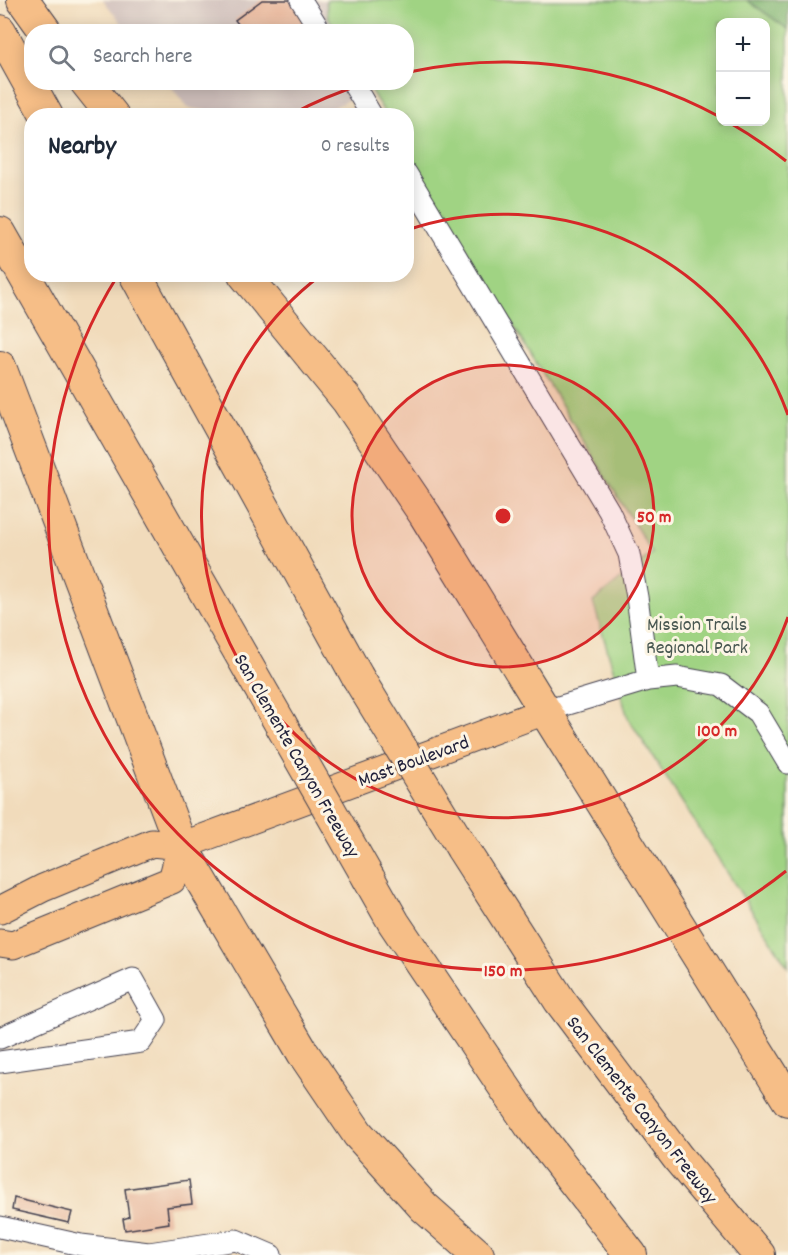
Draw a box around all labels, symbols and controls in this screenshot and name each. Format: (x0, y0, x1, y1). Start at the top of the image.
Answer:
map controls (716, 18, 770, 126)
button: + (716, 18, 770, 72)
search box (24, 24, 414, 90)
icon: search (45, 41, 78, 74)
text: Search here (93, 42, 192, 73)
button: − (716, 72, 770, 126)
text: Nearby (48, 129, 116, 166)
text: 0 results (321, 133, 390, 161)
centre of rings (493, 506, 513, 526)
text: 50 m (637, 506, 671, 531)
park label: Mission Trails Regional Park (646, 612, 748, 663)
street label: San Clemente Canyon Freeway (225, 649, 366, 865)
text: 100 m (697, 720, 737, 745)
street label: Mast Boulevard (354, 730, 474, 796)
text: 150 m (484, 960, 522, 985)
street label: San Clemente Canyon Freeway (558, 1011, 724, 1211)

